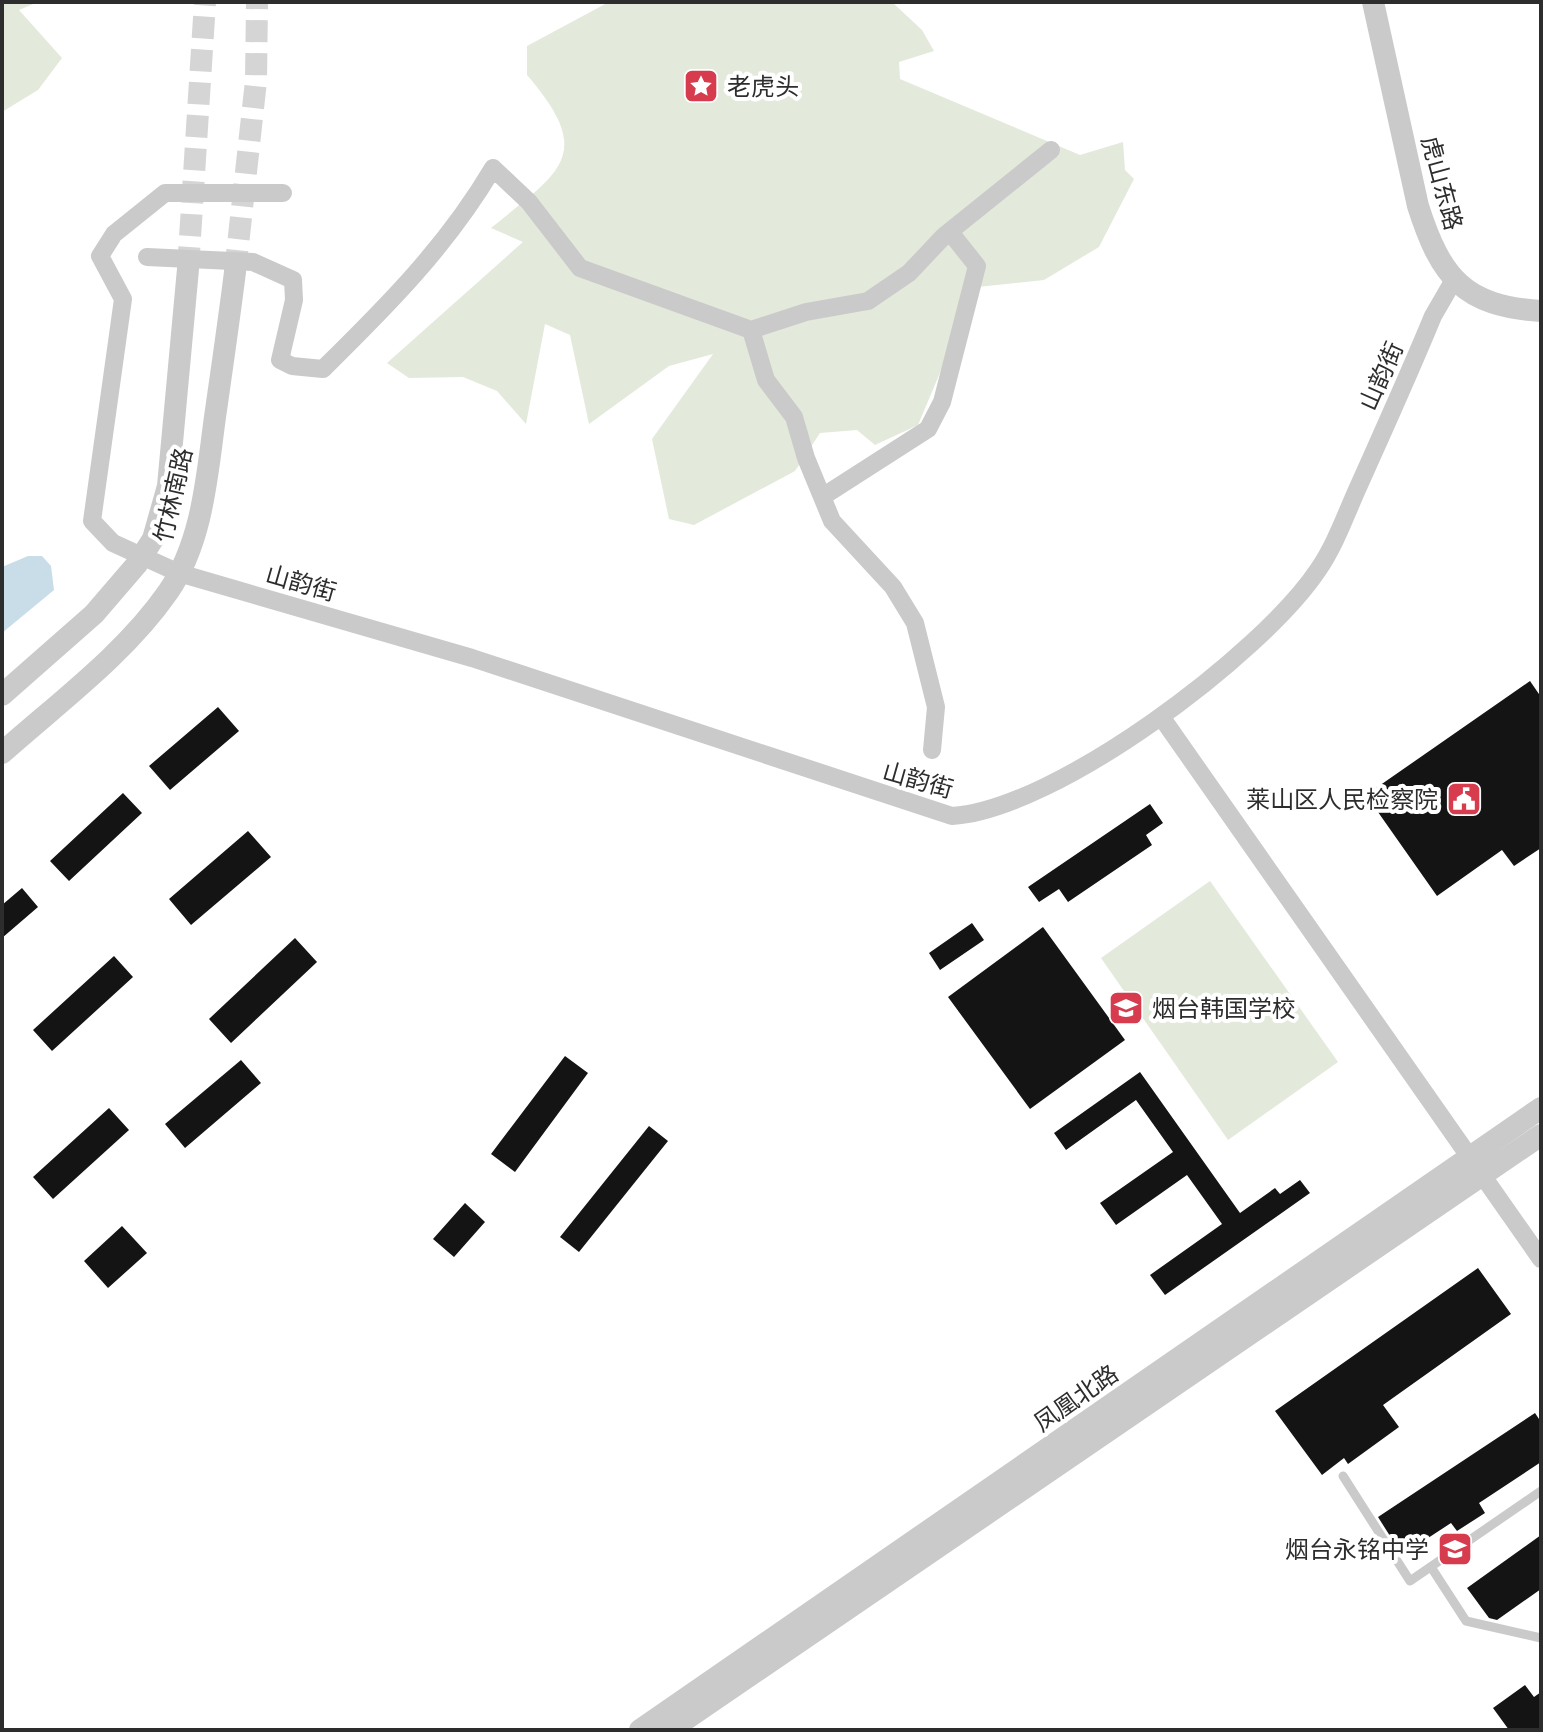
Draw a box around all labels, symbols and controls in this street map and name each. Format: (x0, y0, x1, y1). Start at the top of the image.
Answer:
place icon: 老虎头 (682, 67, 720, 105)
place label: 老虎头 (727, 69, 799, 104)
street label: 虎山东路 (1413, 132, 1471, 234)
street label: 山韵街 (1350, 336, 1412, 416)
street label: 竹林南路 (145, 444, 201, 546)
street label: 山韵街 (262, 556, 340, 610)
street label: 山韵街 (879, 753, 957, 807)
public building icon: 莱山区人民检察院 (1445, 780, 1483, 818)
place label: 莱山区人民检察院 (1246, 782, 1438, 817)
school or university icon: 烟台韩国学校 (1107, 989, 1145, 1027)
place label: 烟台韩国学校 (1152, 991, 1296, 1026)
street label: 凤凰北路 (1027, 1356, 1125, 1440)
school or university icon: 烟台永铭中学 (1436, 1530, 1474, 1568)
place label: 烟台永铭中学 (1285, 1532, 1429, 1567)

